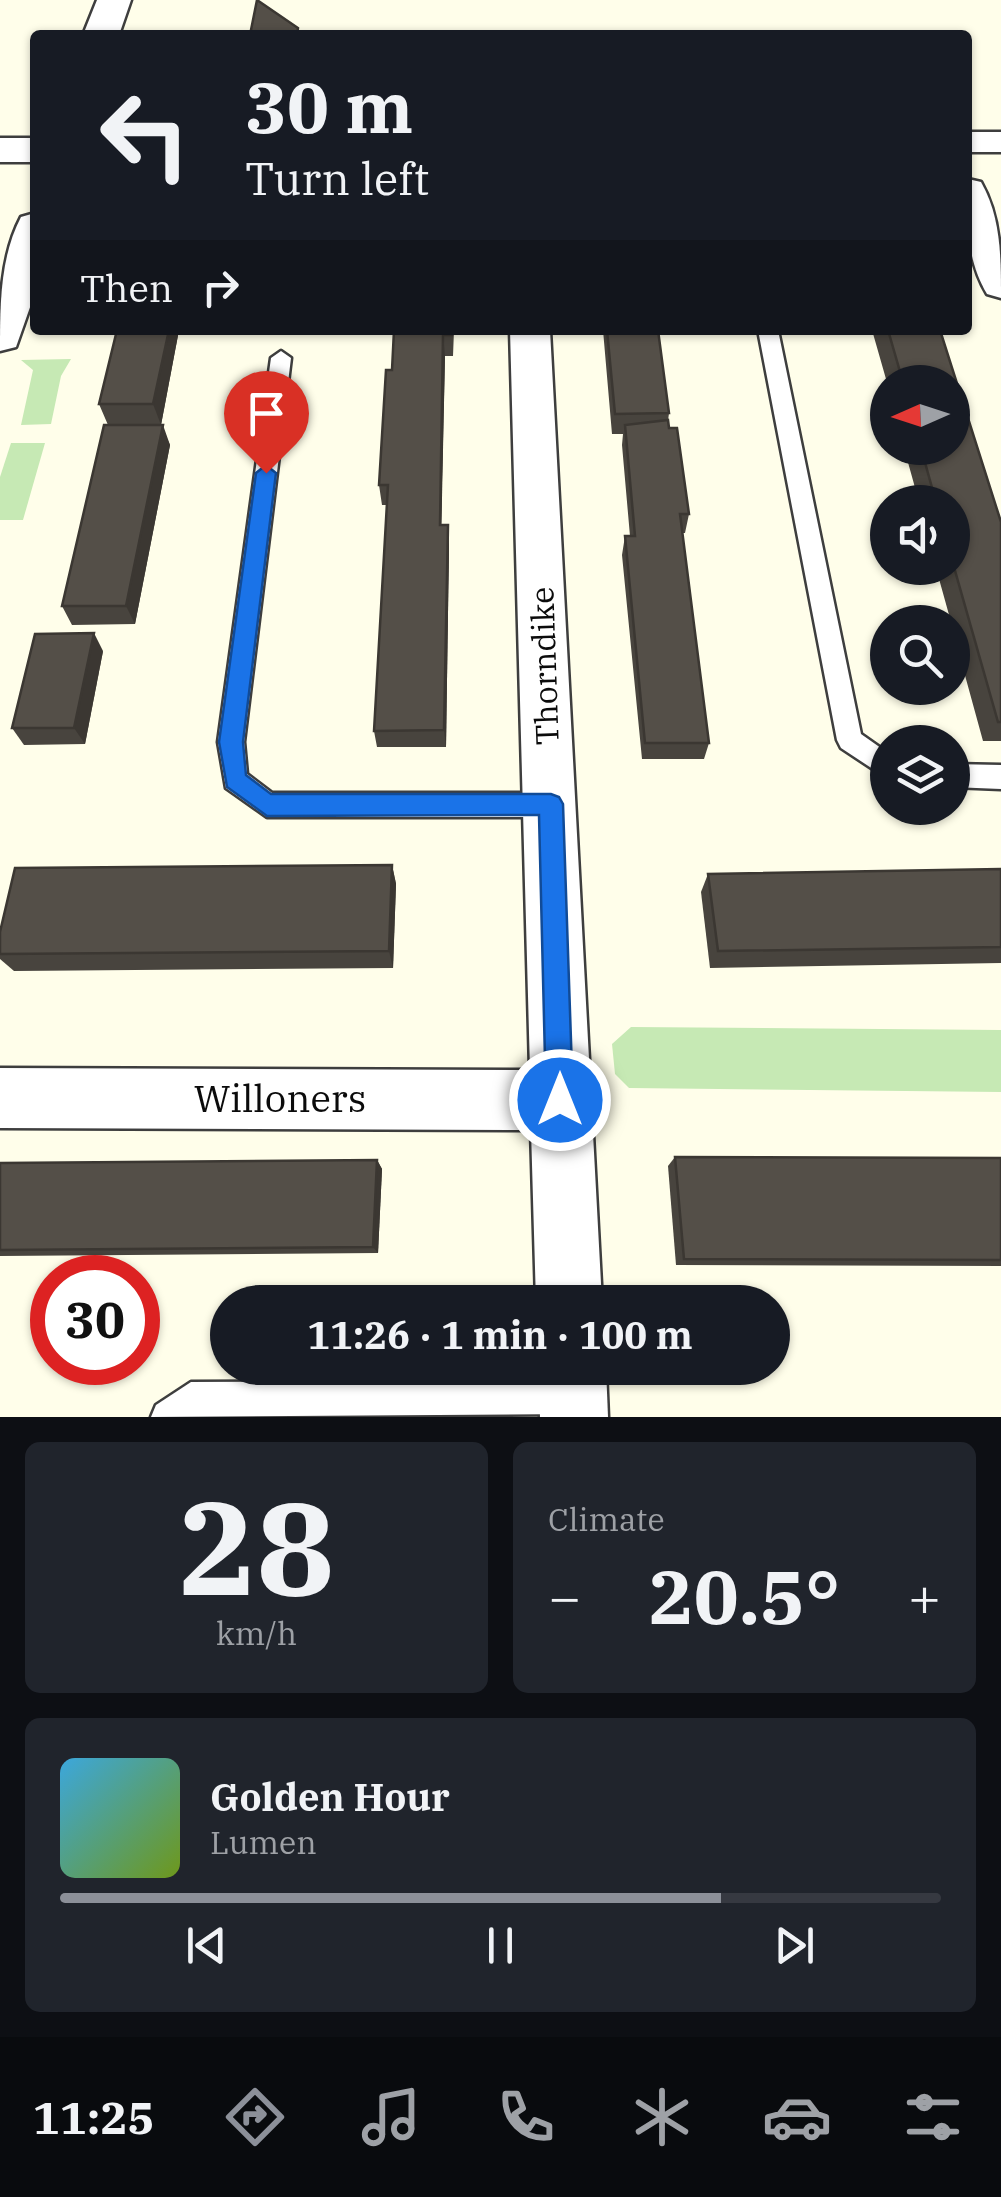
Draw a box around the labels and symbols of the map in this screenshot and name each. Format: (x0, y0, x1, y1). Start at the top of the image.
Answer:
north arrow (870, 365, 970, 465)
pin (224, 371, 309, 474)
street label: Thorndike (520, 586, 568, 746)
position arrow (508, 1048, 612, 1152)
street label: Willoners (194, 1073, 366, 1122)
speed limit sign: 30 (30, 1255, 160, 1385)

